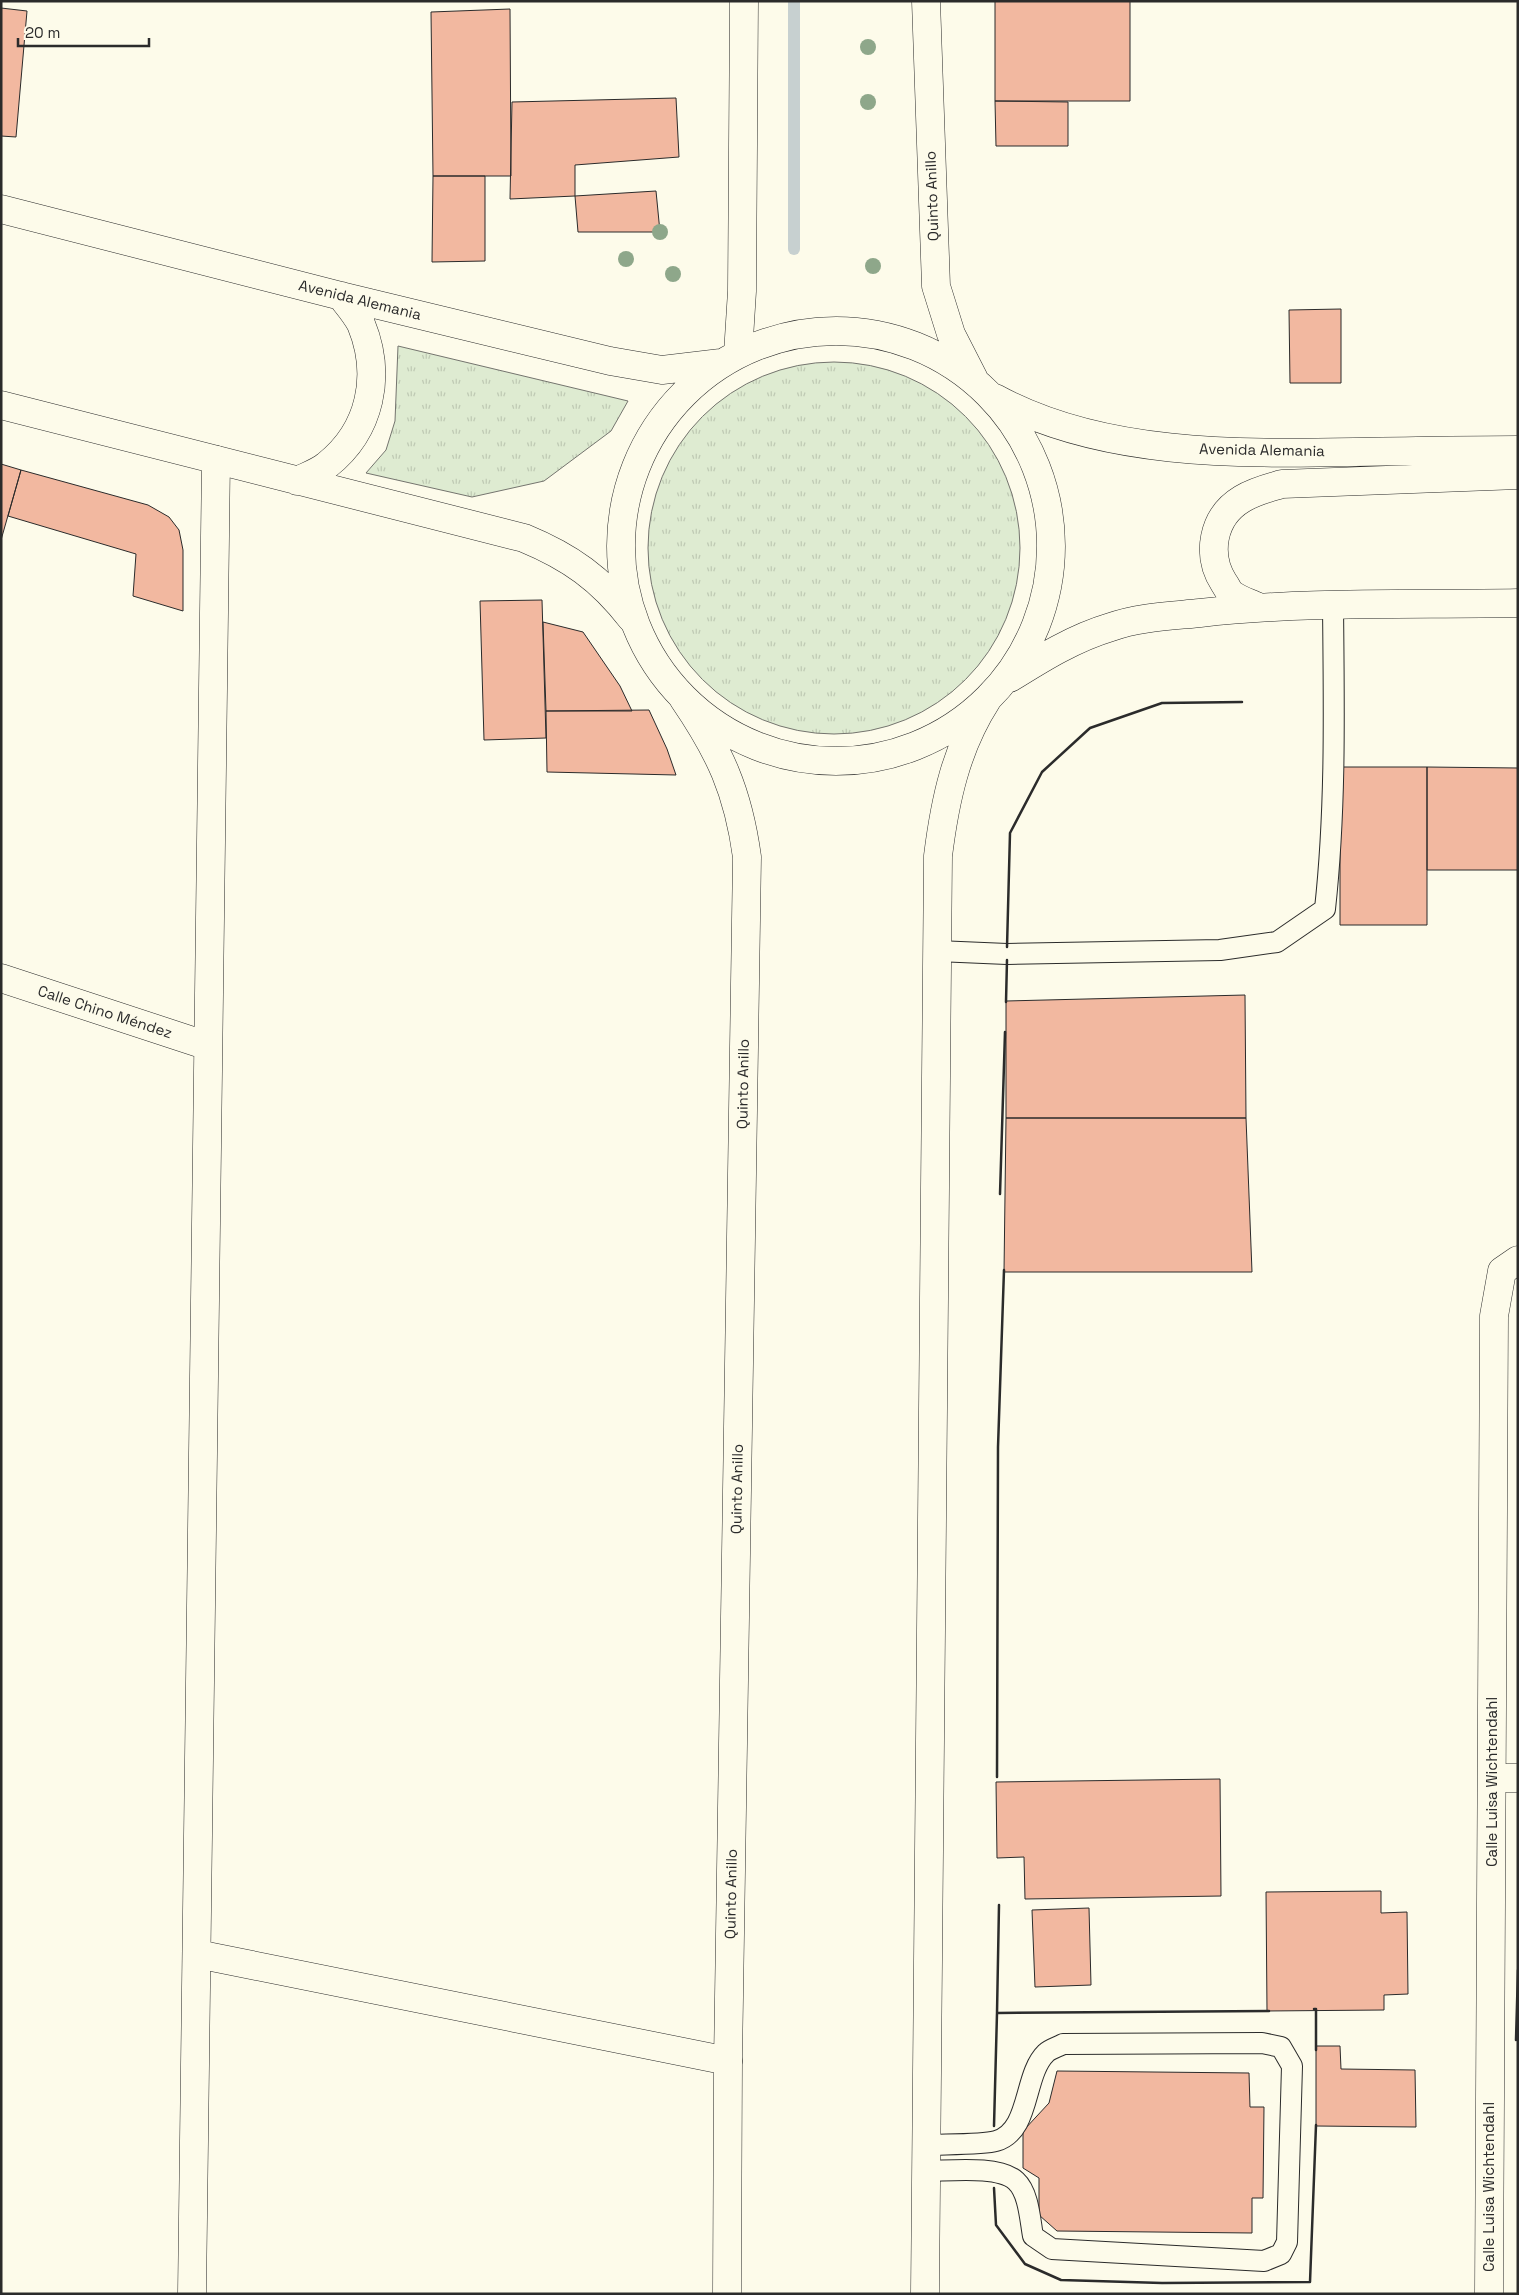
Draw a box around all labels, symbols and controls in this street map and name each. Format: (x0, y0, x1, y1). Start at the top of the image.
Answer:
scale bar (18, 15, 149, 47)
text: 20 m (25, 23, 60, 42)
street label: Quinto Anillo (920, 151, 943, 242)
street label: Avenida Alemania (297, 275, 424, 324)
street label: Avenida Alemania (1199, 439, 1325, 460)
street label: Calle Chino Méndez (36, 981, 175, 1042)
street label: Quinto Anillo (732, 1039, 753, 1129)
street label: Quinto Anillo (726, 1444, 747, 1534)
street label: Calle Luisa Wichtendahl (1482, 1697, 1501, 1867)
street label: Quinto Anillo (720, 1849, 741, 1939)
street label: Calle Luisa Wichtendahl (1479, 2102, 1498, 2272)

